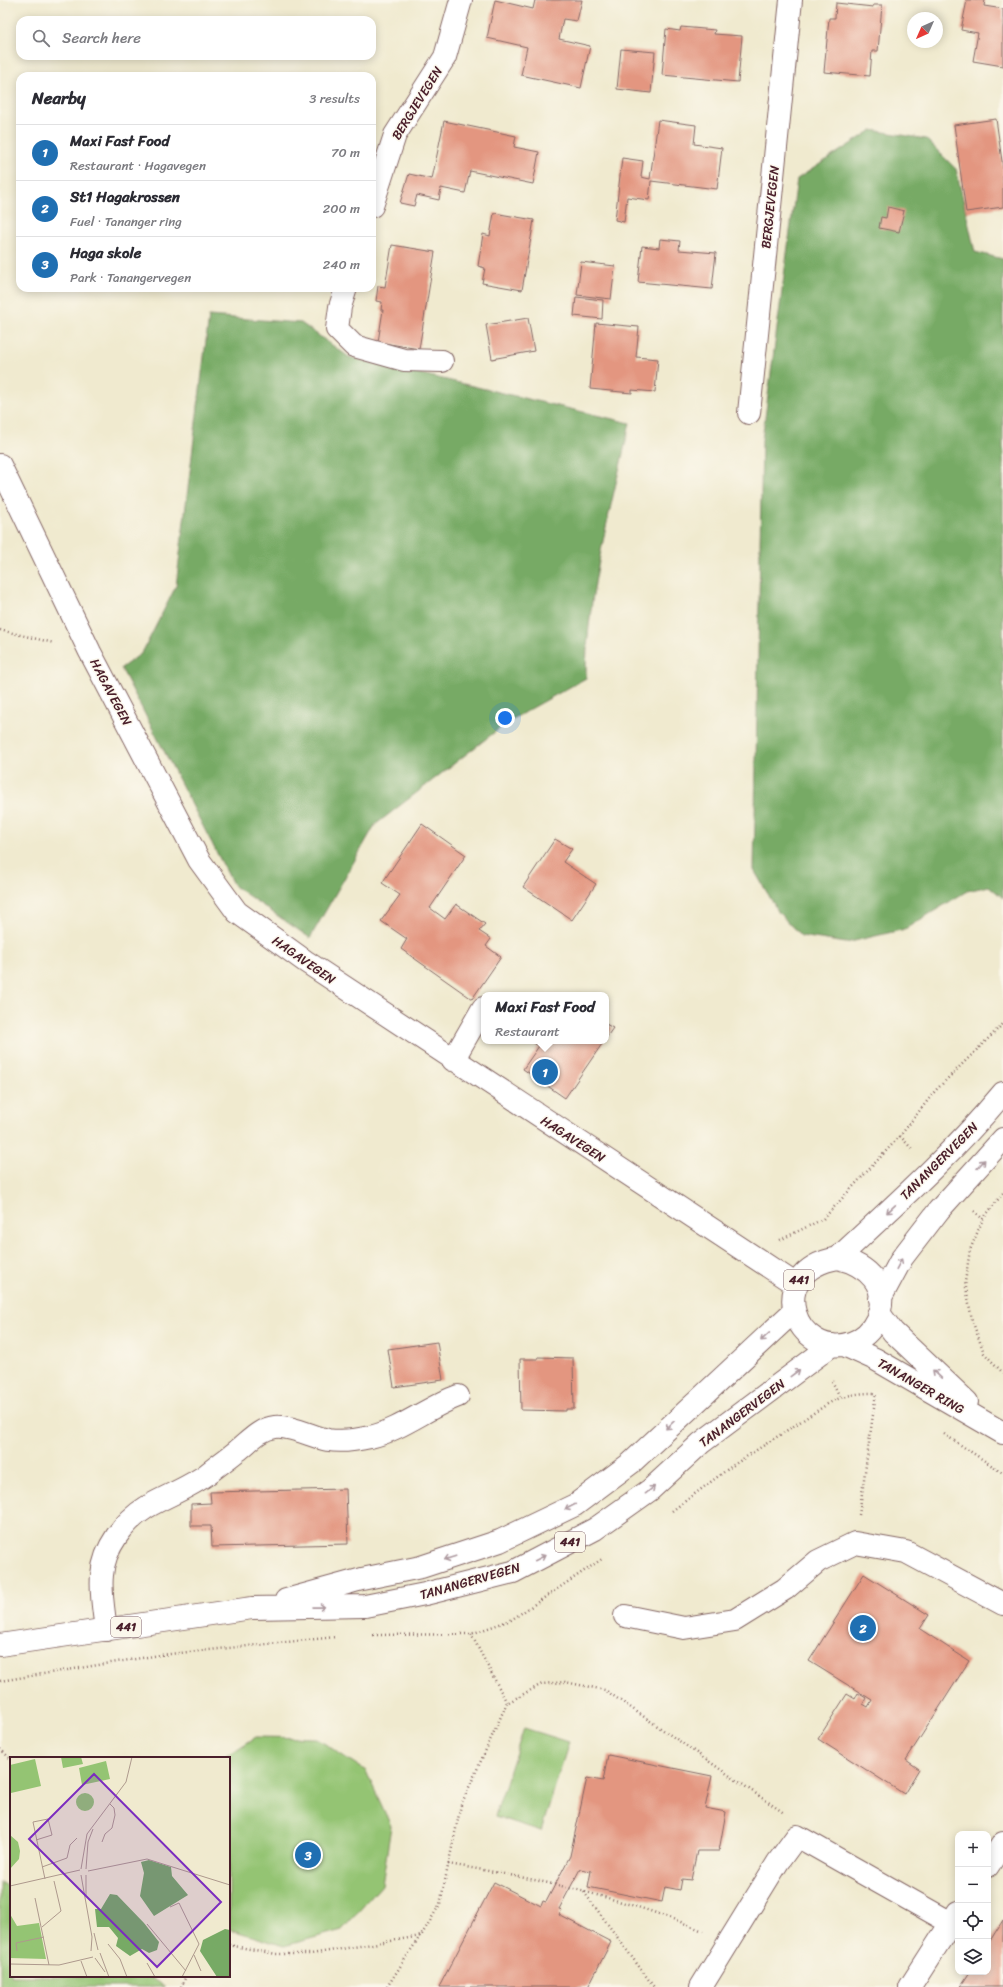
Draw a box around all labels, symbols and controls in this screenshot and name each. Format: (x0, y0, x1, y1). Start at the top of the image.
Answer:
north arrow (907, 12, 943, 48)
search box (16, 16, 376, 60)
text: Search here (62, 25, 141, 51)
icon: search (30, 27, 52, 49)
street label: BERGJEVEGEN (385, 62, 449, 144)
text: Nearby (32, 83, 86, 113)
text: 3 results (309, 87, 360, 110)
text: Maxi Fast Food (70, 128, 169, 154)
text: 1 (42, 141, 48, 164)
text: 70 m (331, 141, 360, 164)
text: Restaurant · Hagavegen (70, 154, 206, 177)
street label: BERGJEVEGEN (754, 164, 786, 250)
text: St1 Hagakrossen (70, 184, 180, 210)
text: 2 (41, 197, 49, 220)
text: 200 m (323, 197, 360, 220)
text: Fuel · Tananger ring (70, 210, 182, 233)
text: Haga skole (70, 240, 141, 266)
text: 3 (41, 253, 49, 276)
text: 240 m (323, 253, 360, 276)
text: Park · Tanangervegen (70, 266, 191, 289)
street label: HAGAVEGEN (84, 654, 138, 730)
your location (495, 708, 515, 728)
street label: HAGAVEGEN (267, 929, 341, 991)
popup (481, 992, 609, 1044)
text: Maxi Fast Food (495, 994, 595, 1020)
text: Restaurant (495, 1020, 560, 1043)
pin: 1 (532, 1057, 558, 1087)
street label: HAGAVEGEN (536, 1109, 610, 1169)
street label: TANANGERVEGEN (894, 1116, 984, 1206)
one-way arrow (976, 1159, 985, 1169)
one-way arrow (886, 1204, 896, 1214)
one-way arrow (896, 1259, 903, 1271)
road number: 441 (784, 1270, 814, 1290)
one-way arrow (760, 1332, 770, 1342)
street label: TANANGER RING (873, 1352, 969, 1420)
one-way arrow (789, 1369, 800, 1377)
one-way arrow (932, 1369, 942, 1379)
street label: TANANGERVEGEN (694, 1373, 790, 1453)
one-way arrow (665, 1420, 675, 1430)
one-way arrow (645, 1485, 656, 1494)
one-way arrow (564, 1504, 576, 1512)
road number: 441 (555, 1532, 585, 1552)
one-way arrow (534, 1553, 546, 1561)
one-way arrow (444, 1555, 457, 1562)
street label: TANANGERVEGEN (417, 1556, 523, 1606)
one-way arrow (312, 1603, 325, 1611)
pin: 2 (850, 1613, 876, 1643)
road number: 441 (111, 1617, 141, 1637)
inset map (10, 1757, 230, 1977)
map controls (955, 1831, 991, 1975)
button: + (955, 1831, 991, 1867)
pin: 3 (295, 1840, 321, 1870)
button: − (955, 1867, 991, 1903)
button: locate (955, 1903, 991, 1939)
button: layers (955, 1939, 991, 1975)

